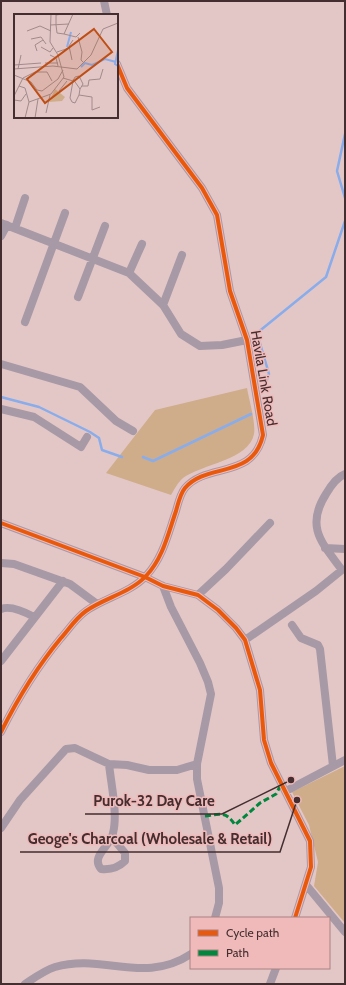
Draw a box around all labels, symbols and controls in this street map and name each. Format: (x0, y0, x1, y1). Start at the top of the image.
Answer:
inset map (14, 14, 118, 118)
street label: Havila Link Road (247, 329, 281, 427)
callout: Purok-32 Day Care (85, 787, 222, 814)
text: Purok-32 Day Care (93, 792, 215, 810)
callout: Geoge's Charcoal (Wholesale & Retail) (20, 825, 280, 852)
text: Geoge's Charcoal (Wholesale & Retail) (28, 830, 272, 848)
legend (190, 917, 330, 969)
text: Cycle path (226, 925, 279, 940)
text: Path (226, 945, 249, 960)

